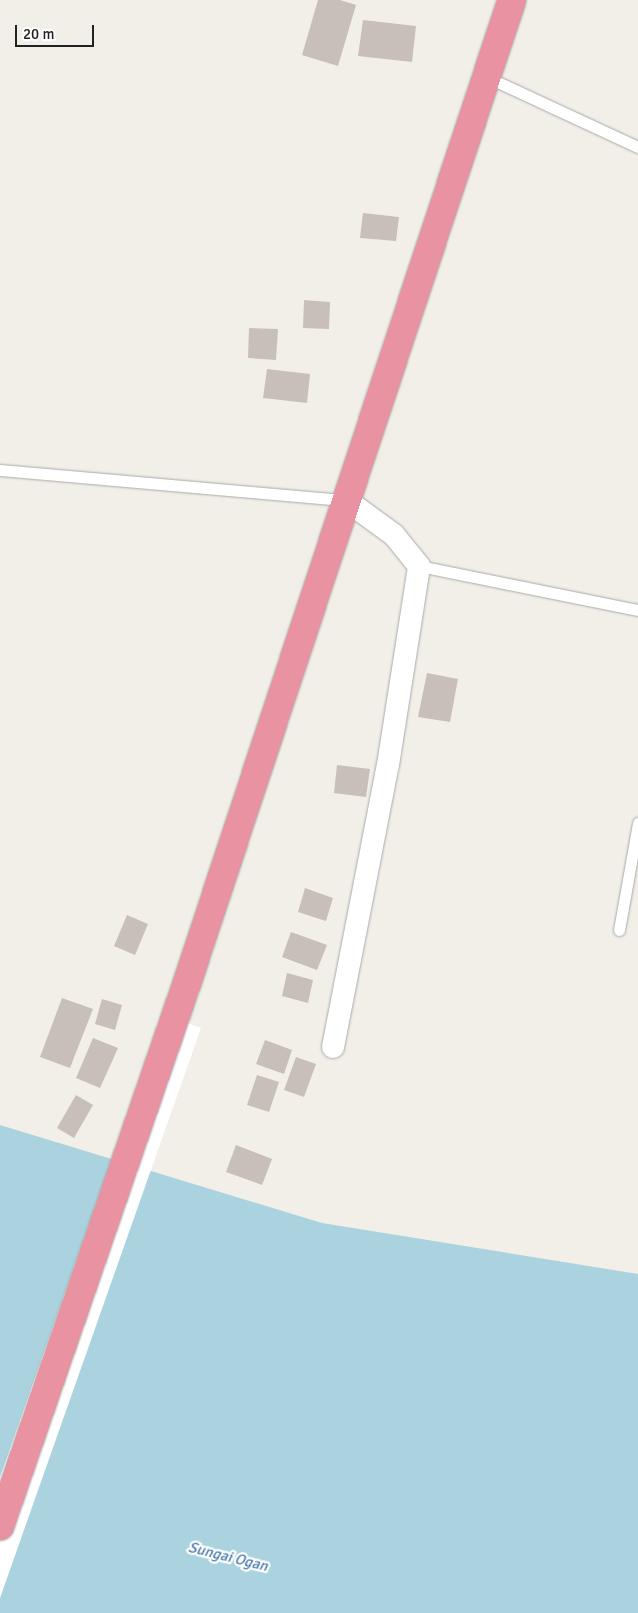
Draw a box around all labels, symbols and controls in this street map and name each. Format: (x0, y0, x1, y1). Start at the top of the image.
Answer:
scale bar (18, 15, 96, 47)
text: 20 m (23, 25, 54, 43)
water label: Sungai Ogan (186, 1538, 270, 1576)

